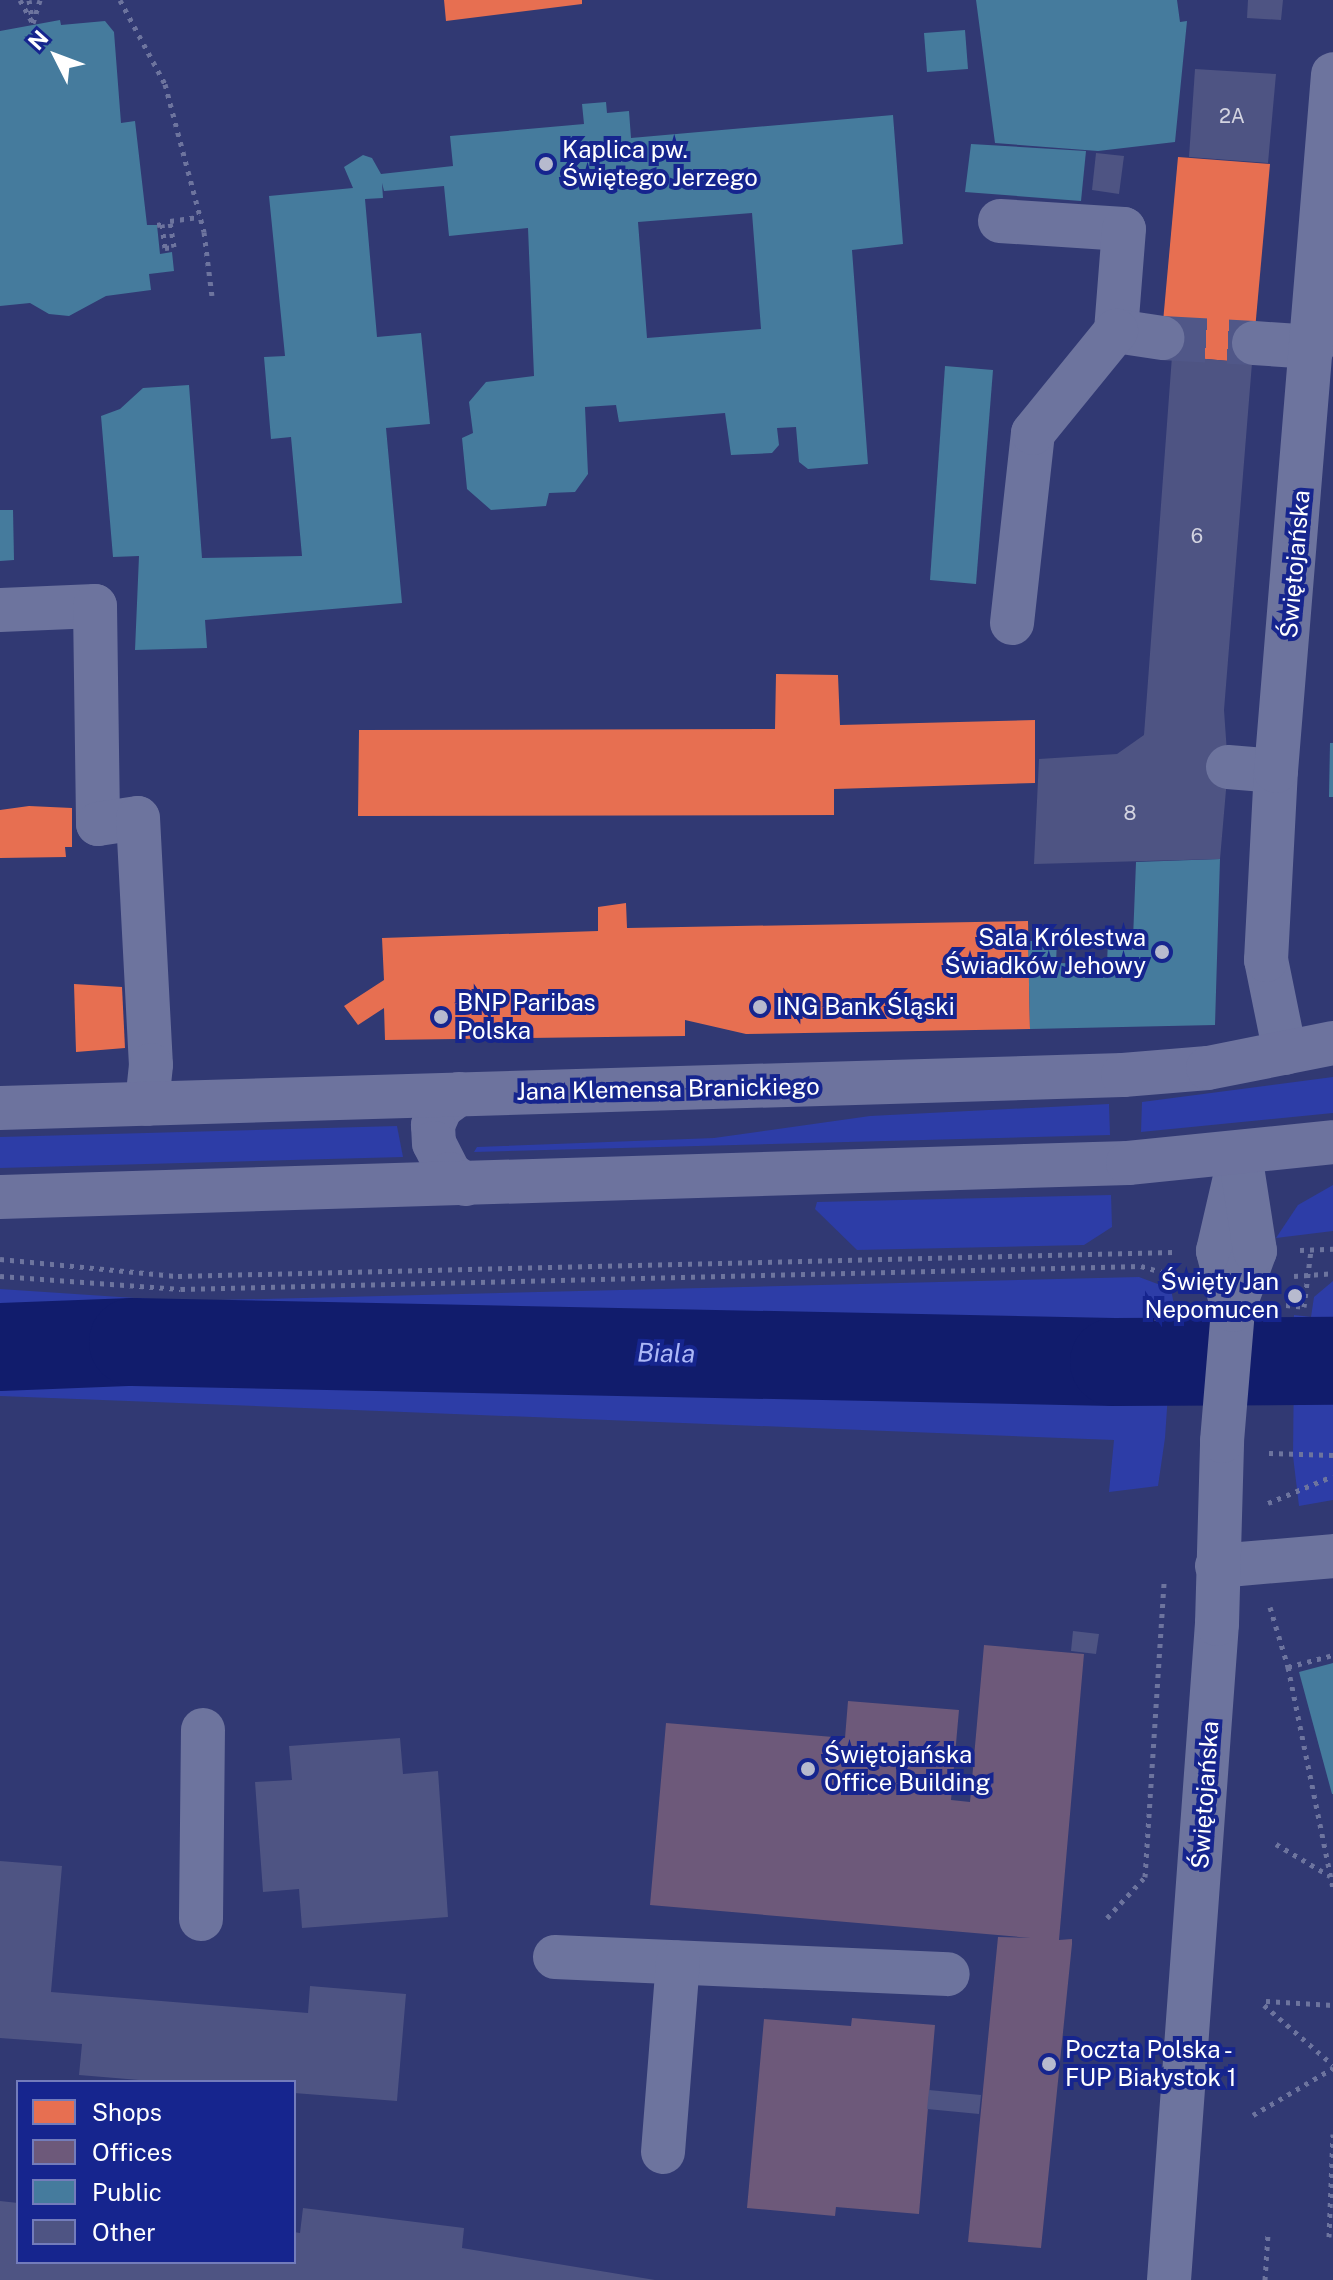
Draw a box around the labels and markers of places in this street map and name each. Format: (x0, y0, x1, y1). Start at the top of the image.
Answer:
place label: Kaplica pw. Świętego Jerzego (562, 136, 758, 192)
marker: Kaplica pw. Świętego Jerzego (537, 155, 555, 173)
place label: Sala Królestwa Świadków Jehowy (945, 924, 1146, 980)
marker: Sala Królestwa Świadków Jehowy (1153, 943, 1171, 961)
place label: BNP Paribas Polska (457, 989, 596, 1045)
place label: ING Bank Śląski (776, 993, 955, 1021)
marker: ING Bank Śląski (751, 998, 769, 1016)
marker: BNP Paribas Polska (432, 1008, 450, 1026)
place label: Święty Jan Nepomucen (1145, 1268, 1279, 1324)
marker: Święty Jan Nepomucen (1286, 1287, 1304, 1305)
place label: Świętojańska Office Building (824, 1741, 991, 1797)
marker: Świętojańska Office Building (799, 1760, 817, 1778)
place label: Poczta Polska - FUP Białystok 1 (1065, 2036, 1237, 2092)
marker: Poczta Polska - FUP Białystok 1 (1040, 2055, 1058, 2073)

